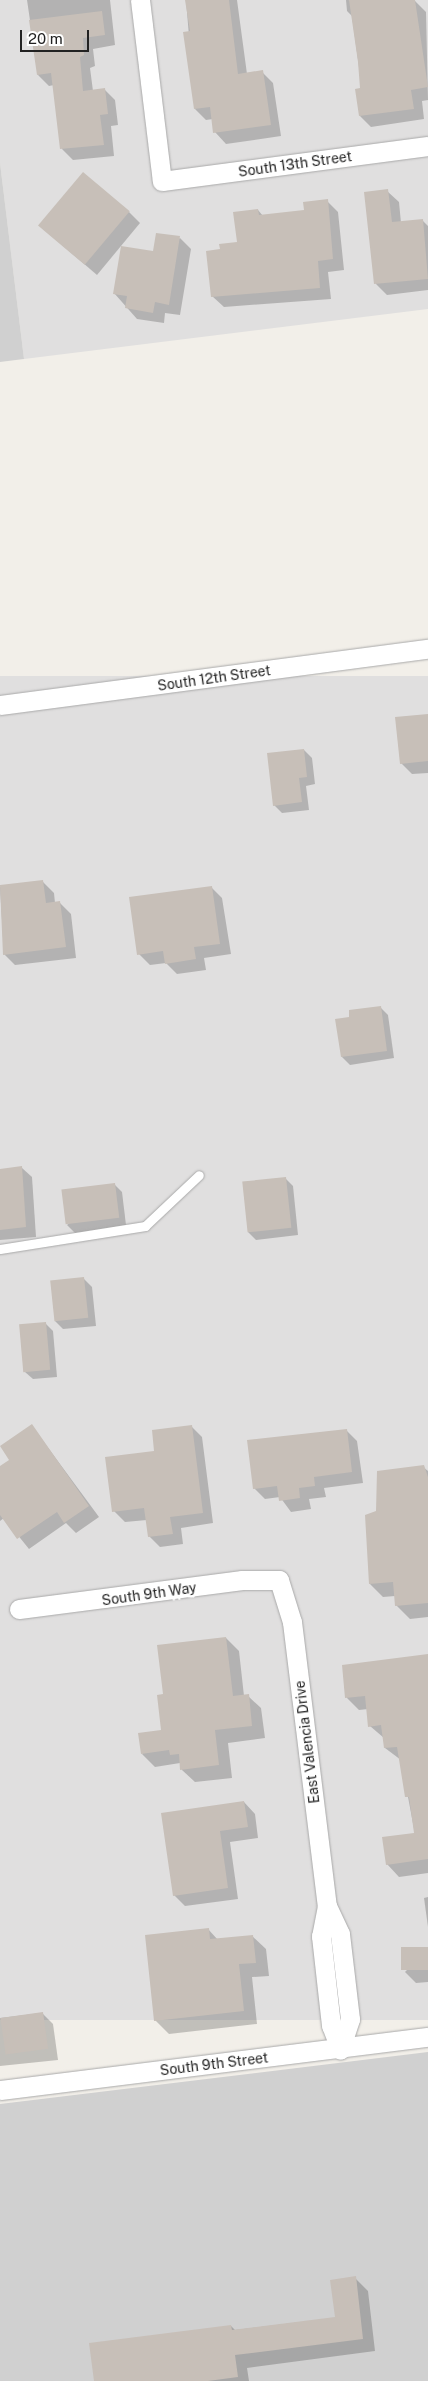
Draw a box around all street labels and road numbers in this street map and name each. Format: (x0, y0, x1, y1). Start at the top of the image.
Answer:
street label: South 13th Street (237, 148, 353, 180)
street label: South 12th Street (156, 662, 272, 694)
street label: South 9th Way (100, 1579, 198, 1609)
street label: East Valencia Drive (291, 1679, 323, 1805)
street label: South 9th Street (159, 2049, 269, 2079)

